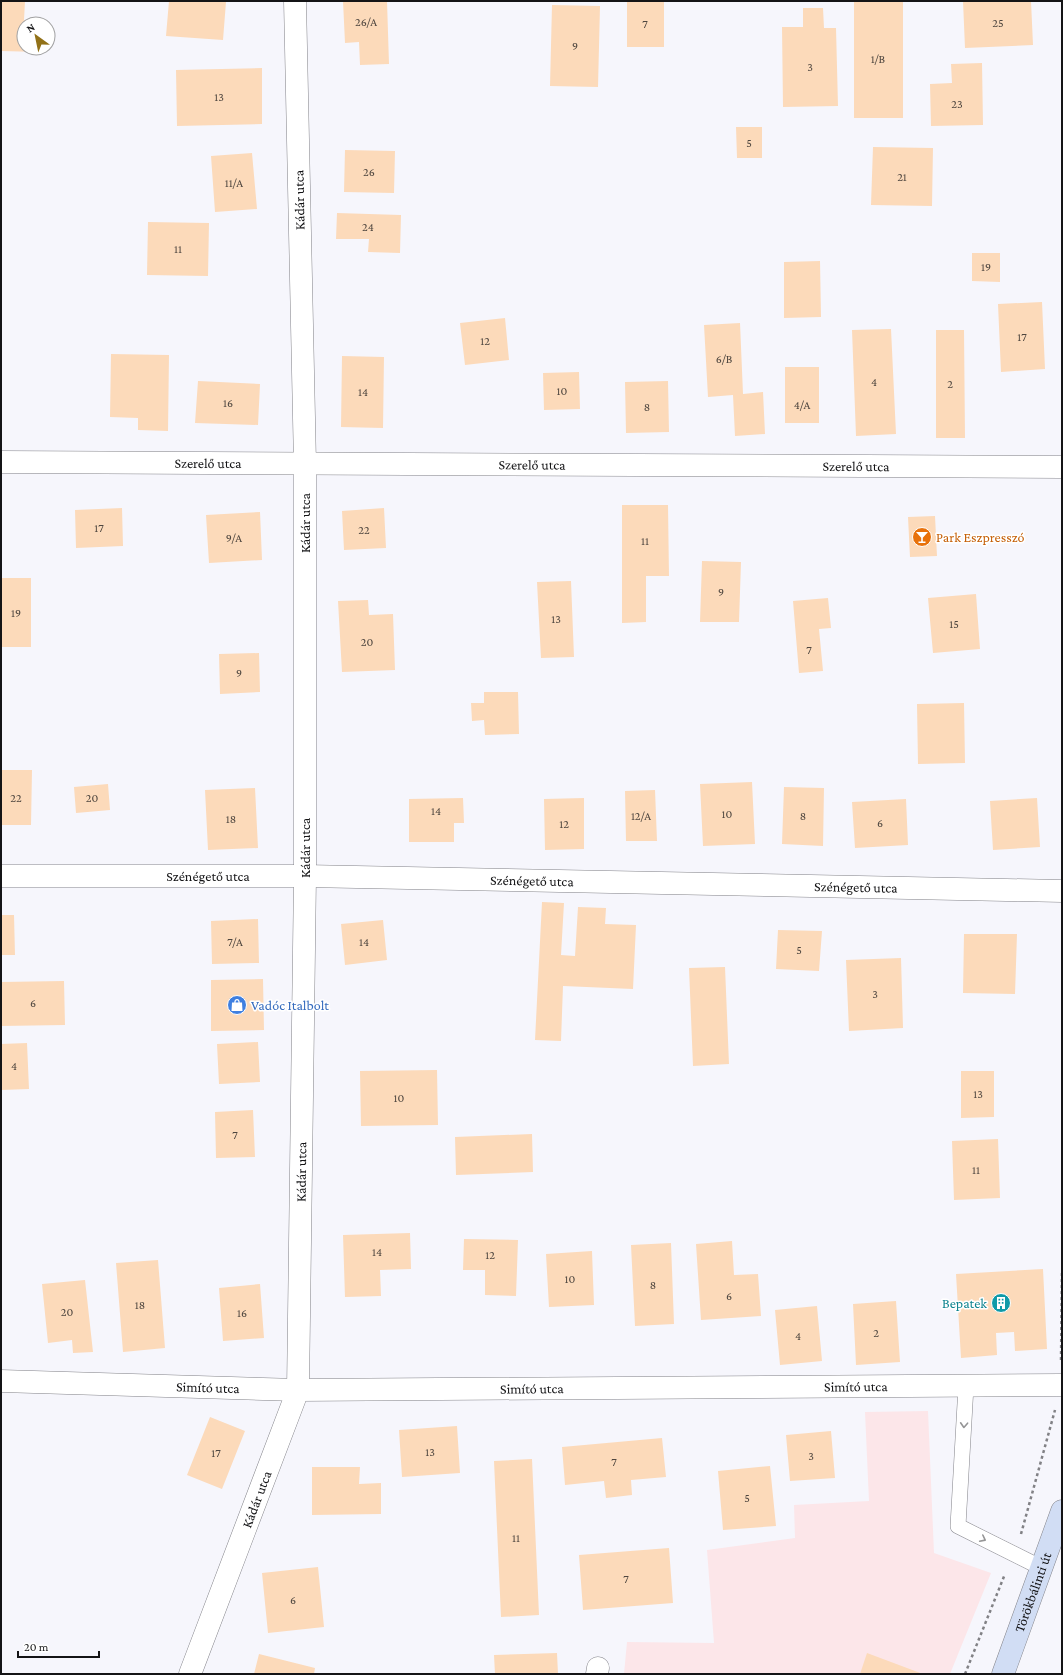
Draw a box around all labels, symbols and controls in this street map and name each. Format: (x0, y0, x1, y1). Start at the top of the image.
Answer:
house number: 26/A (355, 15, 377, 29)
north arrow (16, 16, 56, 56)
house number: 25 (992, 16, 1004, 30)
house number: 7 (642, 17, 648, 31)
text: N (24, 20, 37, 35)
house number: 9 (572, 39, 578, 53)
house number: 1/B (871, 52, 886, 66)
house number: 3 (807, 60, 813, 74)
house number: 13 (214, 90, 224, 104)
house number: 23 (951, 97, 963, 111)
house number: 5 (746, 136, 752, 150)
house number: 26 (363, 165, 375, 179)
street label: Kádár utca (290, 169, 308, 230)
house number: 21 (897, 170, 907, 184)
house number: 11/A (225, 176, 243, 190)
house number: 24 (362, 220, 374, 234)
house number: 11 (174, 242, 182, 256)
house number: 19 (981, 260, 991, 274)
house number: 17 (1017, 330, 1027, 344)
house number: 12 (480, 334, 490, 348)
house number: 6/B (716, 352, 733, 366)
house number: 4 (871, 375, 877, 389)
house number: 2 (947, 377, 953, 391)
house number: 10 (557, 384, 568, 398)
house number: 14 (358, 385, 368, 399)
house number: 16 (223, 396, 233, 410)
house number: 4/A (794, 398, 810, 412)
house number: 8 (644, 400, 650, 414)
street label: Szerelő utca (174, 455, 242, 471)
street label: Szerelő utca (498, 456, 566, 473)
street label: Szerelő utca (822, 458, 890, 474)
street label: Kádár utca (297, 492, 313, 553)
house number: 17 (94, 521, 104, 535)
house number: 22 (358, 523, 370, 537)
bar icon: Park Eszpresszó (911, 526, 933, 548)
place label: Park Eszpresszó (936, 529, 1025, 545)
house number: 9/A (226, 531, 242, 545)
house number: 11 (641, 534, 649, 548)
house number: 9 (718, 585, 724, 599)
house number: 19 (11, 606, 21, 620)
house number: 13 (551, 612, 561, 626)
house number: 15 (949, 617, 959, 631)
house number: 20 (361, 635, 373, 649)
house number: 7 (806, 643, 812, 657)
house number: 9 (236, 666, 242, 680)
house number: 22 (10, 791, 22, 805)
house number: 20 (86, 791, 98, 805)
house number: 14 (431, 804, 441, 818)
house number: 10 (722, 807, 733, 821)
house number: 12/A (631, 809, 651, 823)
house number: 8 (800, 809, 806, 823)
house number: 18 (226, 812, 236, 826)
house number: 6 (877, 816, 883, 830)
street label: Kádár utca (297, 817, 313, 878)
house number: 12 (559, 817, 569, 831)
street label: Szénégető utca (166, 868, 250, 884)
street label: Szénégető utca (490, 872, 574, 889)
street label: Szénégető utca (814, 878, 898, 896)
house number: 7/A (227, 935, 243, 949)
house number: 14 (359, 935, 369, 949)
house number: 5 (796, 943, 802, 957)
house number: 3 (872, 987, 878, 1001)
shop icon: Vadóc Italbolt (226, 994, 248, 1016)
house number: 6 (30, 996, 36, 1010)
place label: Vadóc Italbolt (251, 997, 329, 1013)
house number: 4 (11, 1059, 17, 1073)
house number: 13 (973, 1087, 983, 1101)
house number: 10 (394, 1091, 405, 1105)
house number: 7 (232, 1128, 238, 1142)
street label: Kádár utca (293, 1141, 309, 1202)
house number: 11 (972, 1163, 980, 1177)
house number: 14 (372, 1245, 382, 1259)
house number: 12 (485, 1248, 495, 1262)
house number: 10 (565, 1272, 576, 1286)
house number: 8 (650, 1278, 656, 1292)
house number: 6 (726, 1289, 732, 1303)
building icon: Bepatek (990, 1292, 1012, 1314)
place label: Bepatek (942, 1295, 987, 1311)
house number: 18 (135, 1298, 145, 1312)
house number: 20 (61, 1305, 73, 1319)
house number: 16 (237, 1306, 247, 1320)
house number: 2 (873, 1326, 879, 1340)
house number: 4 (795, 1329, 801, 1343)
street label: Simító utca (176, 1378, 240, 1396)
street label: Simító utca (824, 1378, 888, 1395)
street label: Simító utca (500, 1380, 564, 1397)
one-way arrow (959, 1422, 968, 1428)
house number: 13 (425, 1445, 435, 1459)
house number: 17 (211, 1446, 221, 1460)
house number: 3 (808, 1449, 814, 1463)
house number: 7 (611, 1455, 617, 1469)
street label: Kádár utca (238, 1468, 275, 1530)
house number: 5 (744, 1491, 750, 1505)
house number: 11 (512, 1531, 520, 1545)
one-way arrow (979, 1534, 986, 1542)
street label: Törökbálinti út (1011, 1550, 1055, 1634)
house number: 7 (623, 1572, 629, 1586)
house number: 6 (290, 1593, 296, 1607)
scale bar (18, 1633, 99, 1659)
text: 20 m (24, 1640, 49, 1654)

